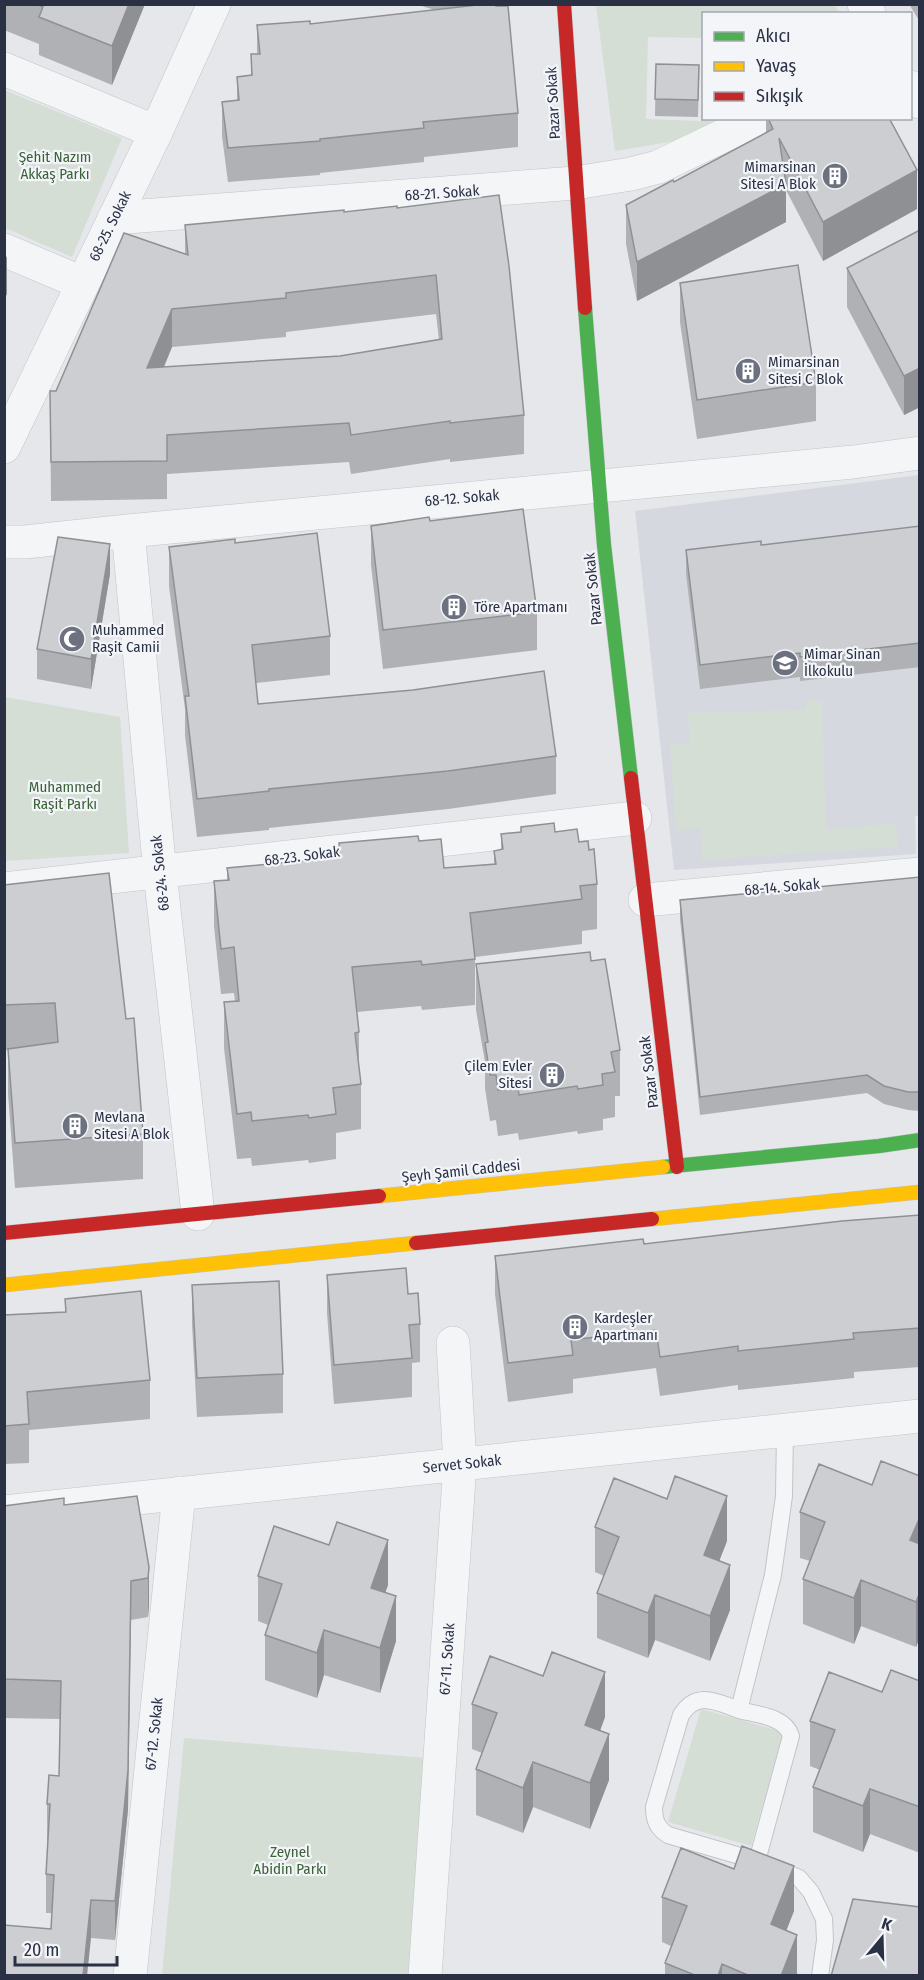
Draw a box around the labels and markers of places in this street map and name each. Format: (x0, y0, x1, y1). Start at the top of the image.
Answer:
place label: Mimarsinan Sitesi A Blok (741, 158, 816, 193)
building icon: Mimarsinan Sitesi A Blok (820, 161, 850, 191)
place label: Mimarsinan Sitesi C Blok (768, 353, 843, 388)
building icon: Mimarsinan Sitesi C Blok (733, 356, 763, 386)
building icon: Töre Apartmanı (439, 592, 469, 622)
place label: Töre Apartmanı (474, 598, 568, 616)
place label: Muhammed Raşit Camii (92, 621, 164, 656)
mosque icon: Muhammed Raşit Camii (57, 624, 87, 654)
place label: Mimar Sinan İlkokulu (804, 645, 880, 680)
school or university icon: Mimar Sinan İlkokulu (770, 648, 800, 678)
place label: Çilem Evler Sitesi (464, 1057, 533, 1092)
building icon: Çilem Evler Sitesi (537, 1060, 567, 1090)
place label: Mevlana Sitesi A Blok (94, 1108, 169, 1143)
building icon: Mevlana Sitesi A Blok (60, 1111, 90, 1141)
place label: Kardeşler Apartmanı (594, 1309, 658, 1344)
building icon: Kardeşler Apartmanı (560, 1312, 590, 1342)

